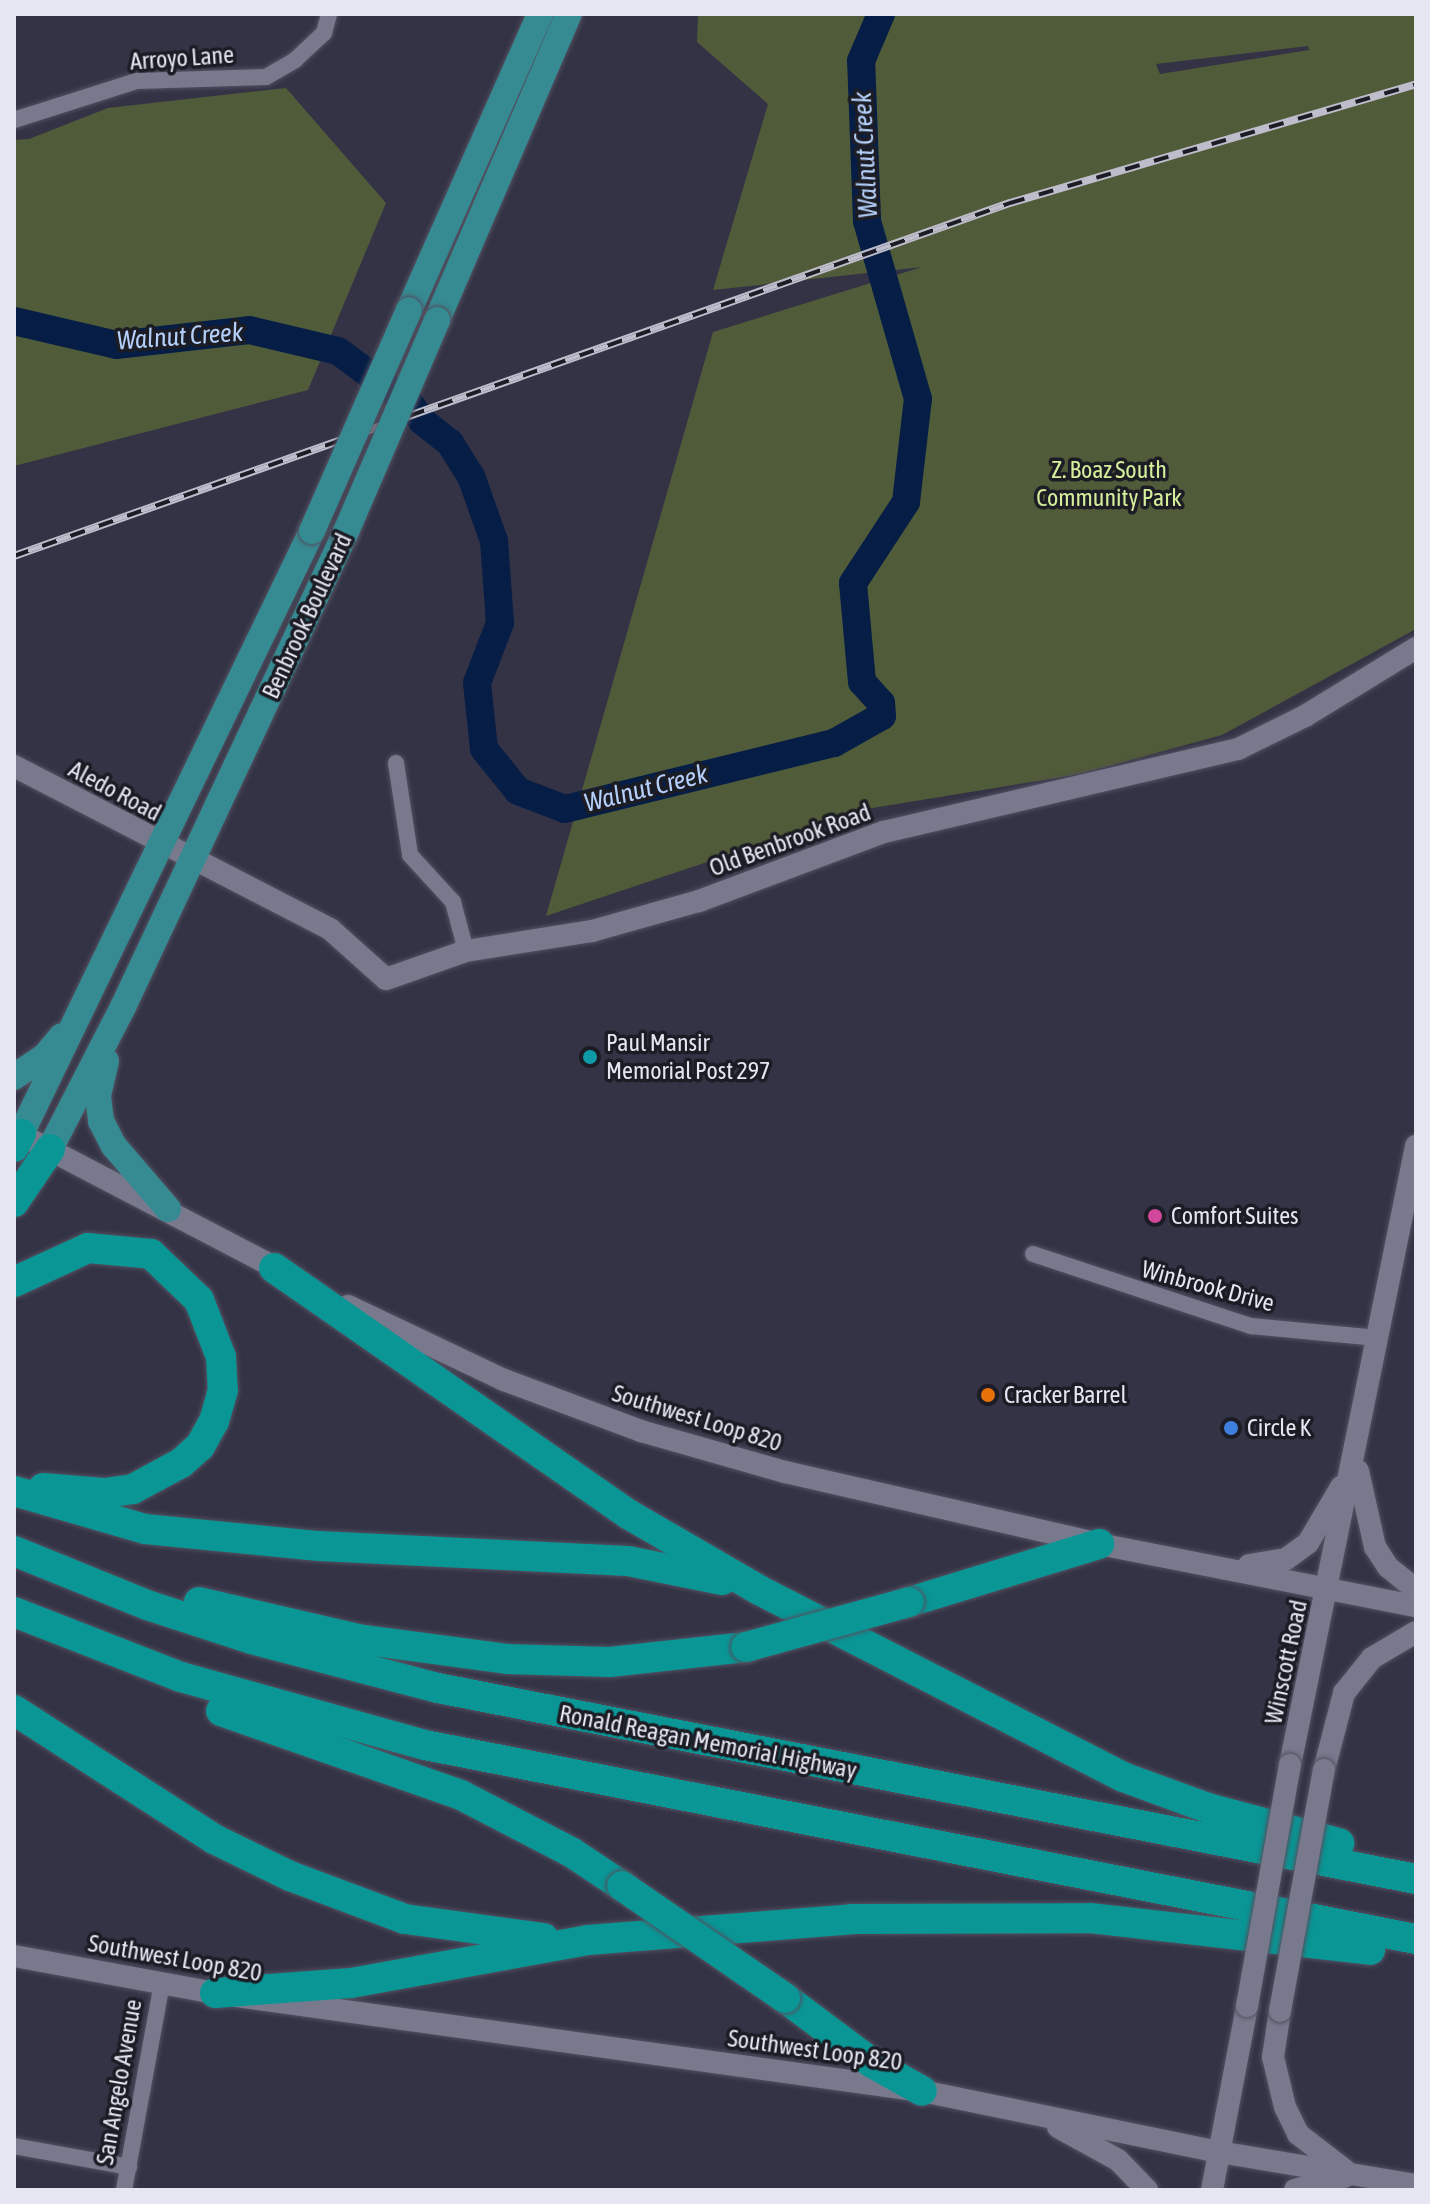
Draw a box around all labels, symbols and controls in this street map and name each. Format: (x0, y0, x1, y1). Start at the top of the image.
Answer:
street label: Arroyo Lane (129, 40, 235, 76)
water label: Walnut Creek (847, 91, 885, 219)
water label: Walnut Creek (116, 317, 244, 357)
park label: Z. Boaz South Community Park (1036, 456, 1182, 512)
street label: Benbrook Boulevard (256, 529, 358, 703)
street label: Aledo Road (64, 755, 166, 827)
water label: Walnut Creek (581, 759, 711, 819)
street label: Old Benbrook Road (705, 798, 875, 882)
place label: Paul Mansir Memorial Post 297 (606, 1029, 770, 1085)
marker: Paul Mansir Memorial Post 297 (581, 1048, 599, 1066)
place label: Comfort Suites (1171, 1202, 1299, 1230)
marker: Comfort Suites (1146, 1207, 1164, 1225)
street label: Winbrook Drive (1139, 1254, 1277, 1318)
street label: Southwest Loop 820 (609, 1379, 785, 1457)
place label: Cracker Barrel (1004, 1381, 1127, 1409)
marker: Cracker Barrel (979, 1386, 997, 1404)
place label: Circle K (1247, 1414, 1311, 1442)
marker: Circle K (1222, 1419, 1240, 1437)
street label: Winscott Road (1259, 1597, 1313, 1727)
street label: Ronald Reagan Memorial Highway (557, 1699, 859, 1785)
street label: Southwest Loop 820 (86, 1929, 264, 1987)
street label: San Angelo Avenue (90, 1997, 148, 2167)
street label: Southwest Loop 820 (726, 2024, 904, 2076)

